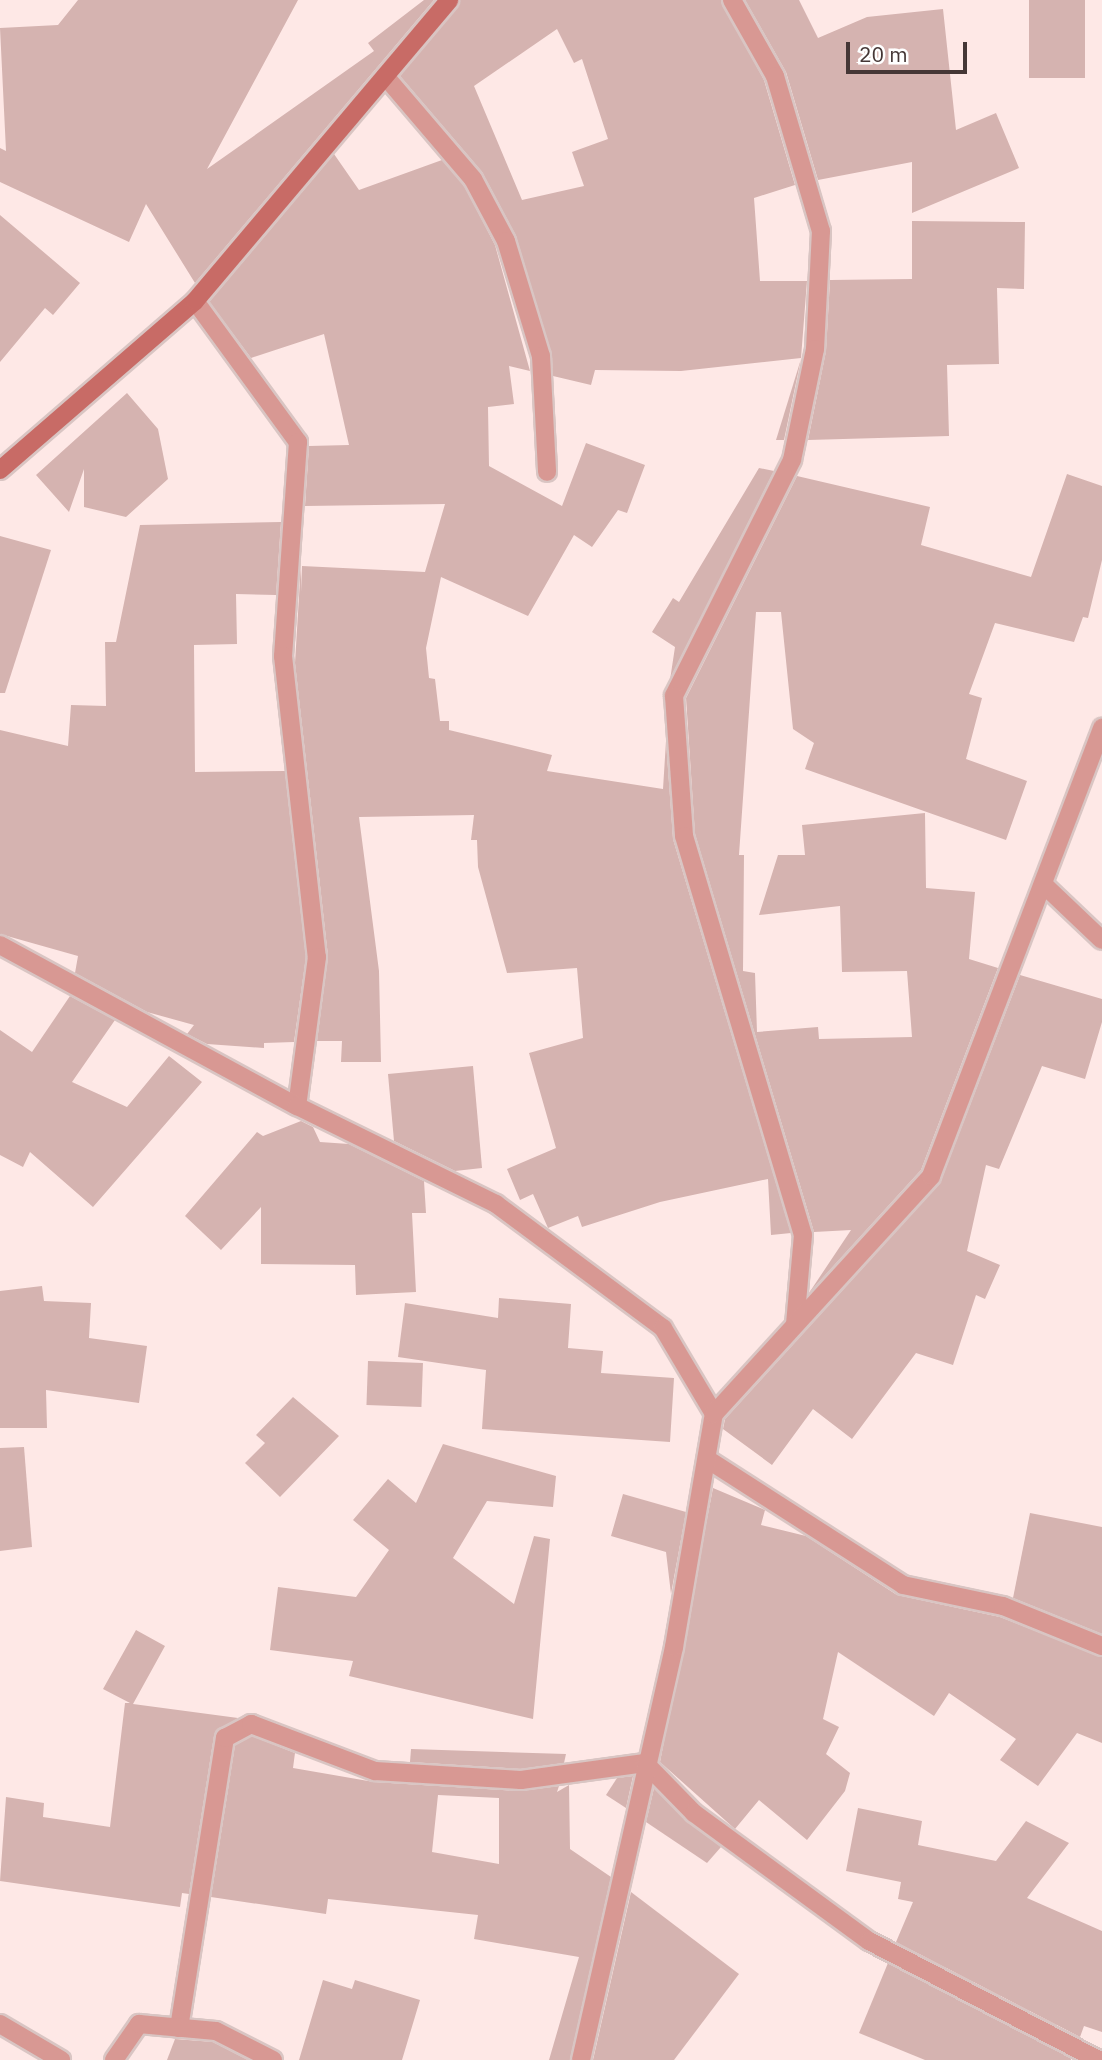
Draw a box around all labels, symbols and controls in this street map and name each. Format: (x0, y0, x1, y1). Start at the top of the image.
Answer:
scale bar (850, 28, 971, 72)
text: 20 m (859, 40, 908, 68)

